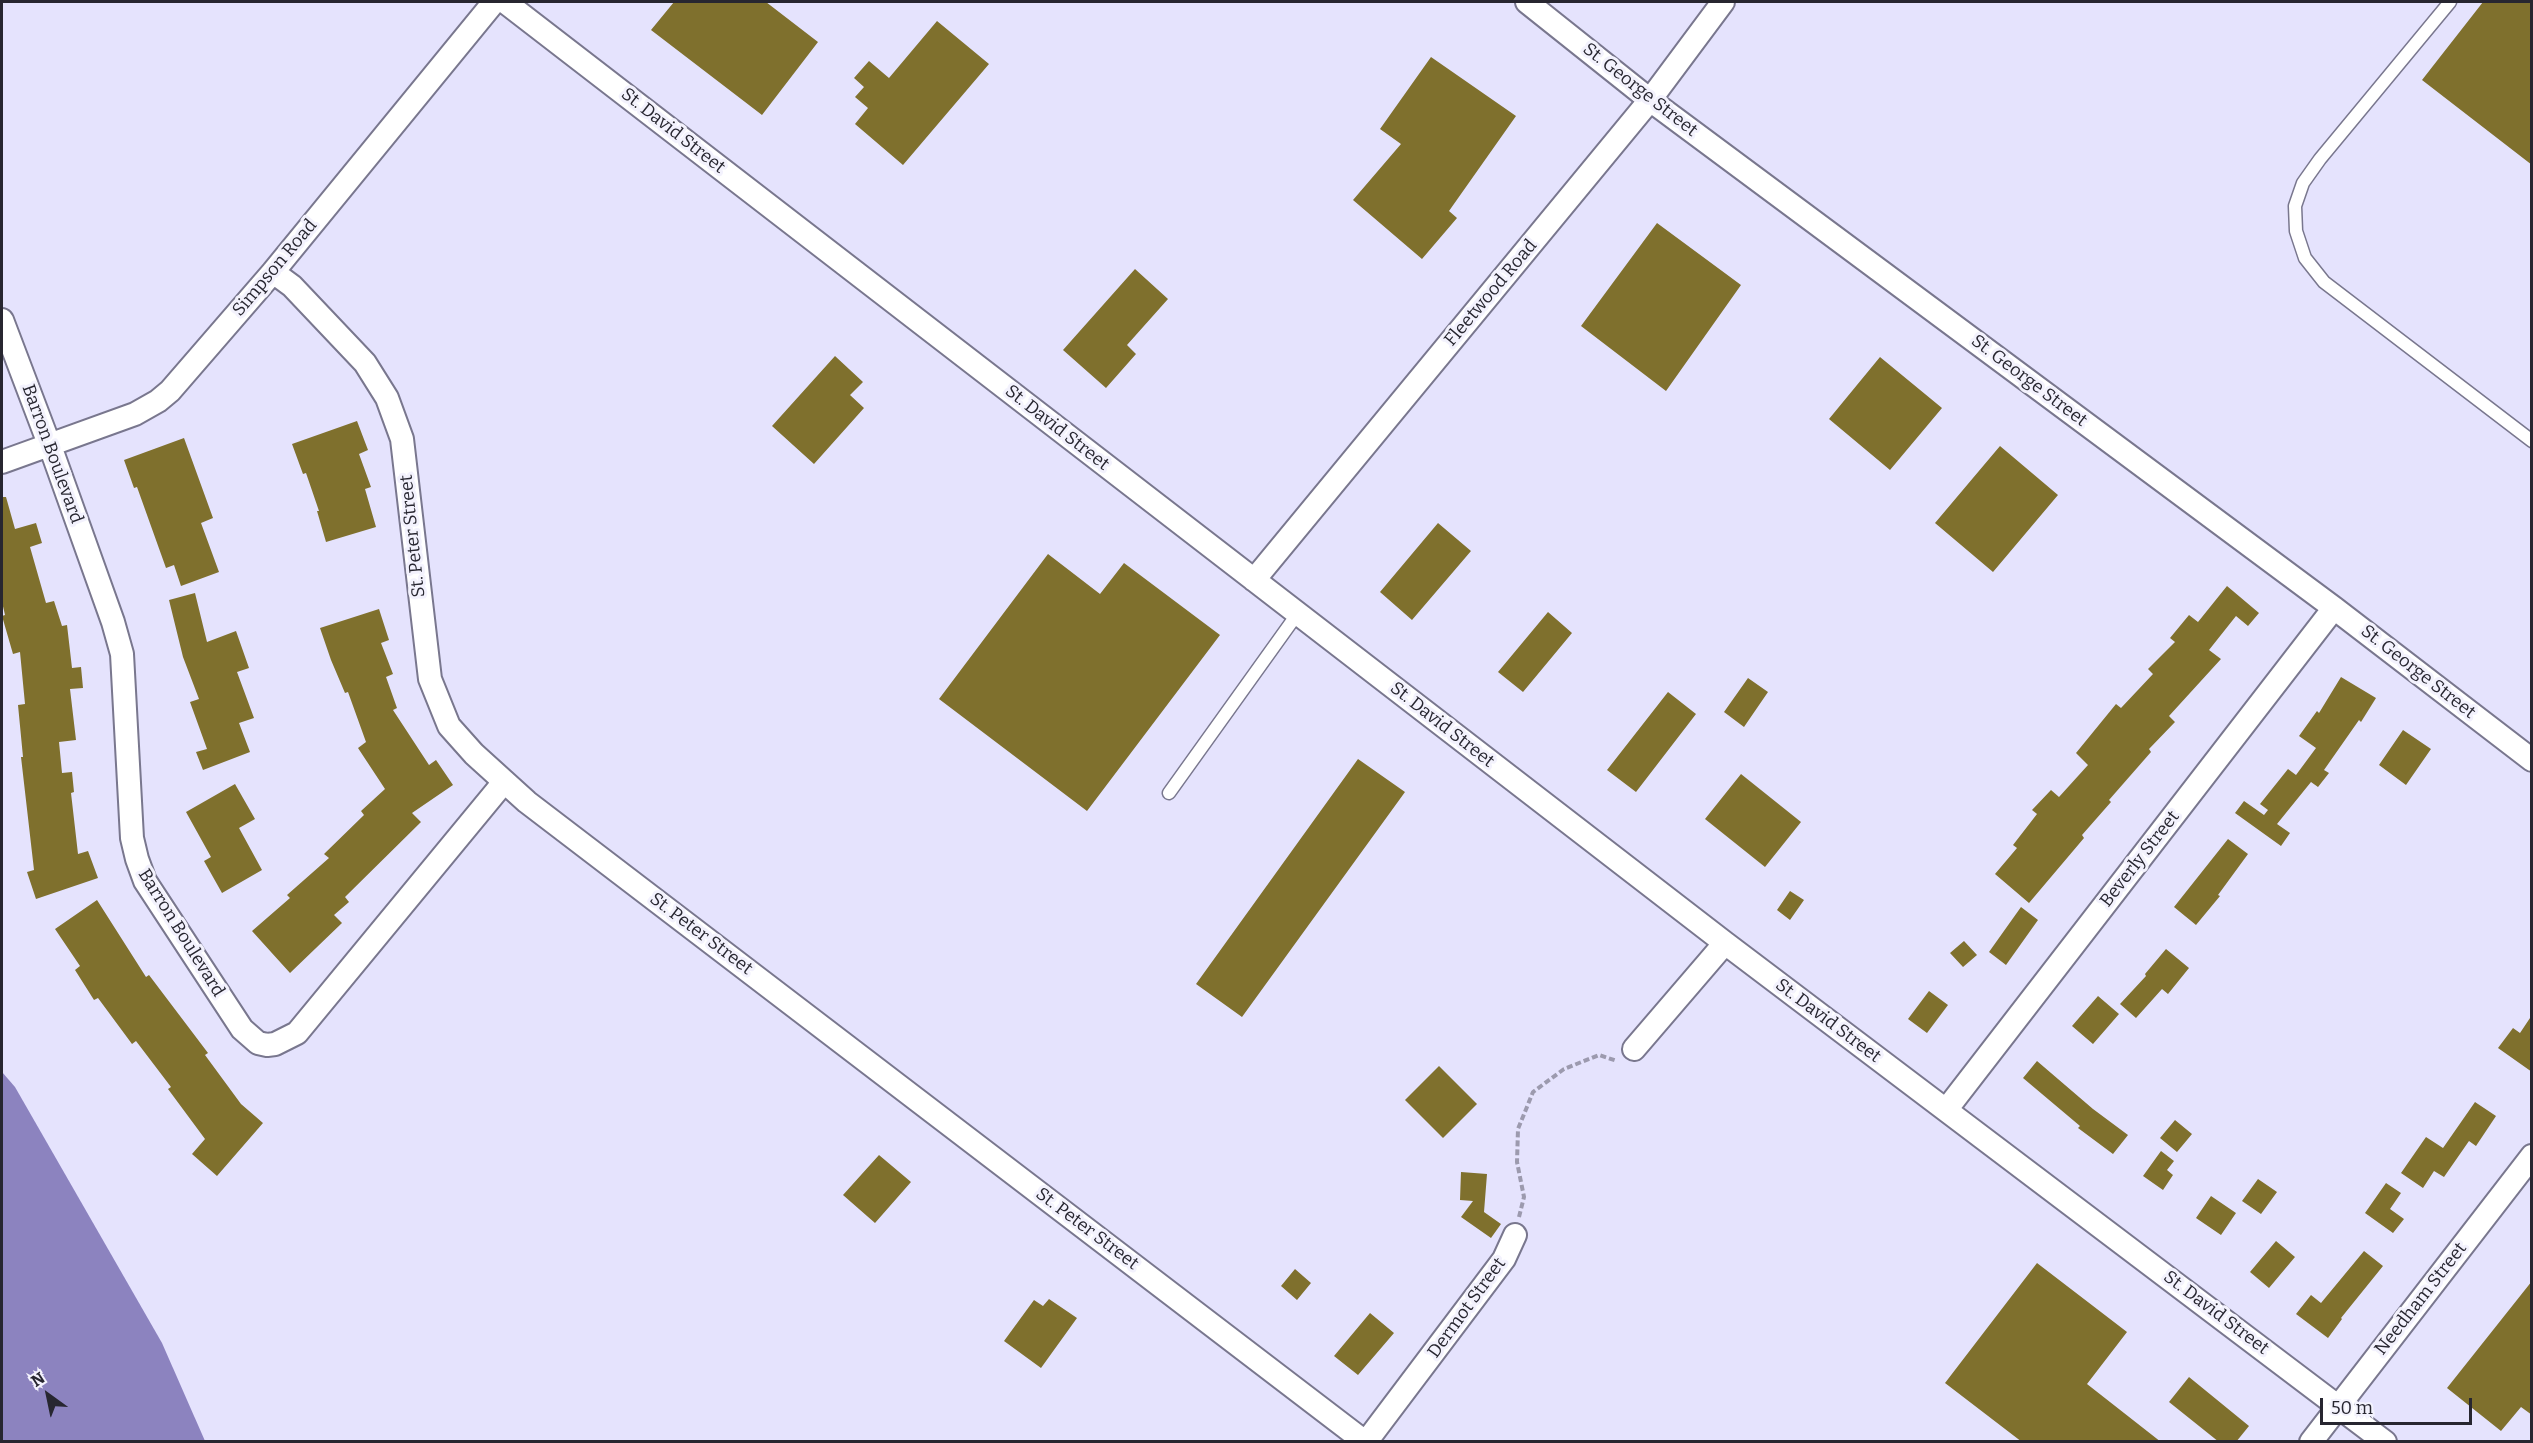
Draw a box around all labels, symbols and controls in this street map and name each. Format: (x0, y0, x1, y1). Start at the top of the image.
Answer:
street label: St. George Street (1578, 39, 1702, 141)
street label: St. David Street (617, 84, 729, 178)
street label: Simpson Road (228, 215, 322, 321)
street label: Fleetwood Road (1440, 235, 1542, 351)
street label: St. George Street (1967, 330, 2091, 432)
street label: St. David Street (1001, 381, 1113, 475)
street label: Barron Boulevard (17, 382, 87, 526)
street label: St. Peter Street (396, 474, 430, 598)
street label: St. George Street (2356, 621, 2480, 723)
street label: St. David Street (1386, 678, 1498, 772)
street label: Beverly Street (2096, 807, 2184, 911)
street label: Barron Boulevard (133, 865, 229, 1001)
street label: St. Peter Street (645, 888, 757, 980)
street label: St. David Street (1771, 974, 1885, 1068)
street label: St. Peter Street (1031, 1183, 1143, 1275)
street label: Needham Street (2370, 1238, 2472, 1360)
street label: Dermot Street (1423, 1254, 1511, 1362)
street label: St. David Street (2159, 1266, 2273, 1360)
north arrow (18, 1365, 78, 1425)
text: N (28, 1368, 48, 1391)
scale bar (2323, 1386, 2474, 1424)
text: 50 m (2331, 1397, 2373, 1419)

